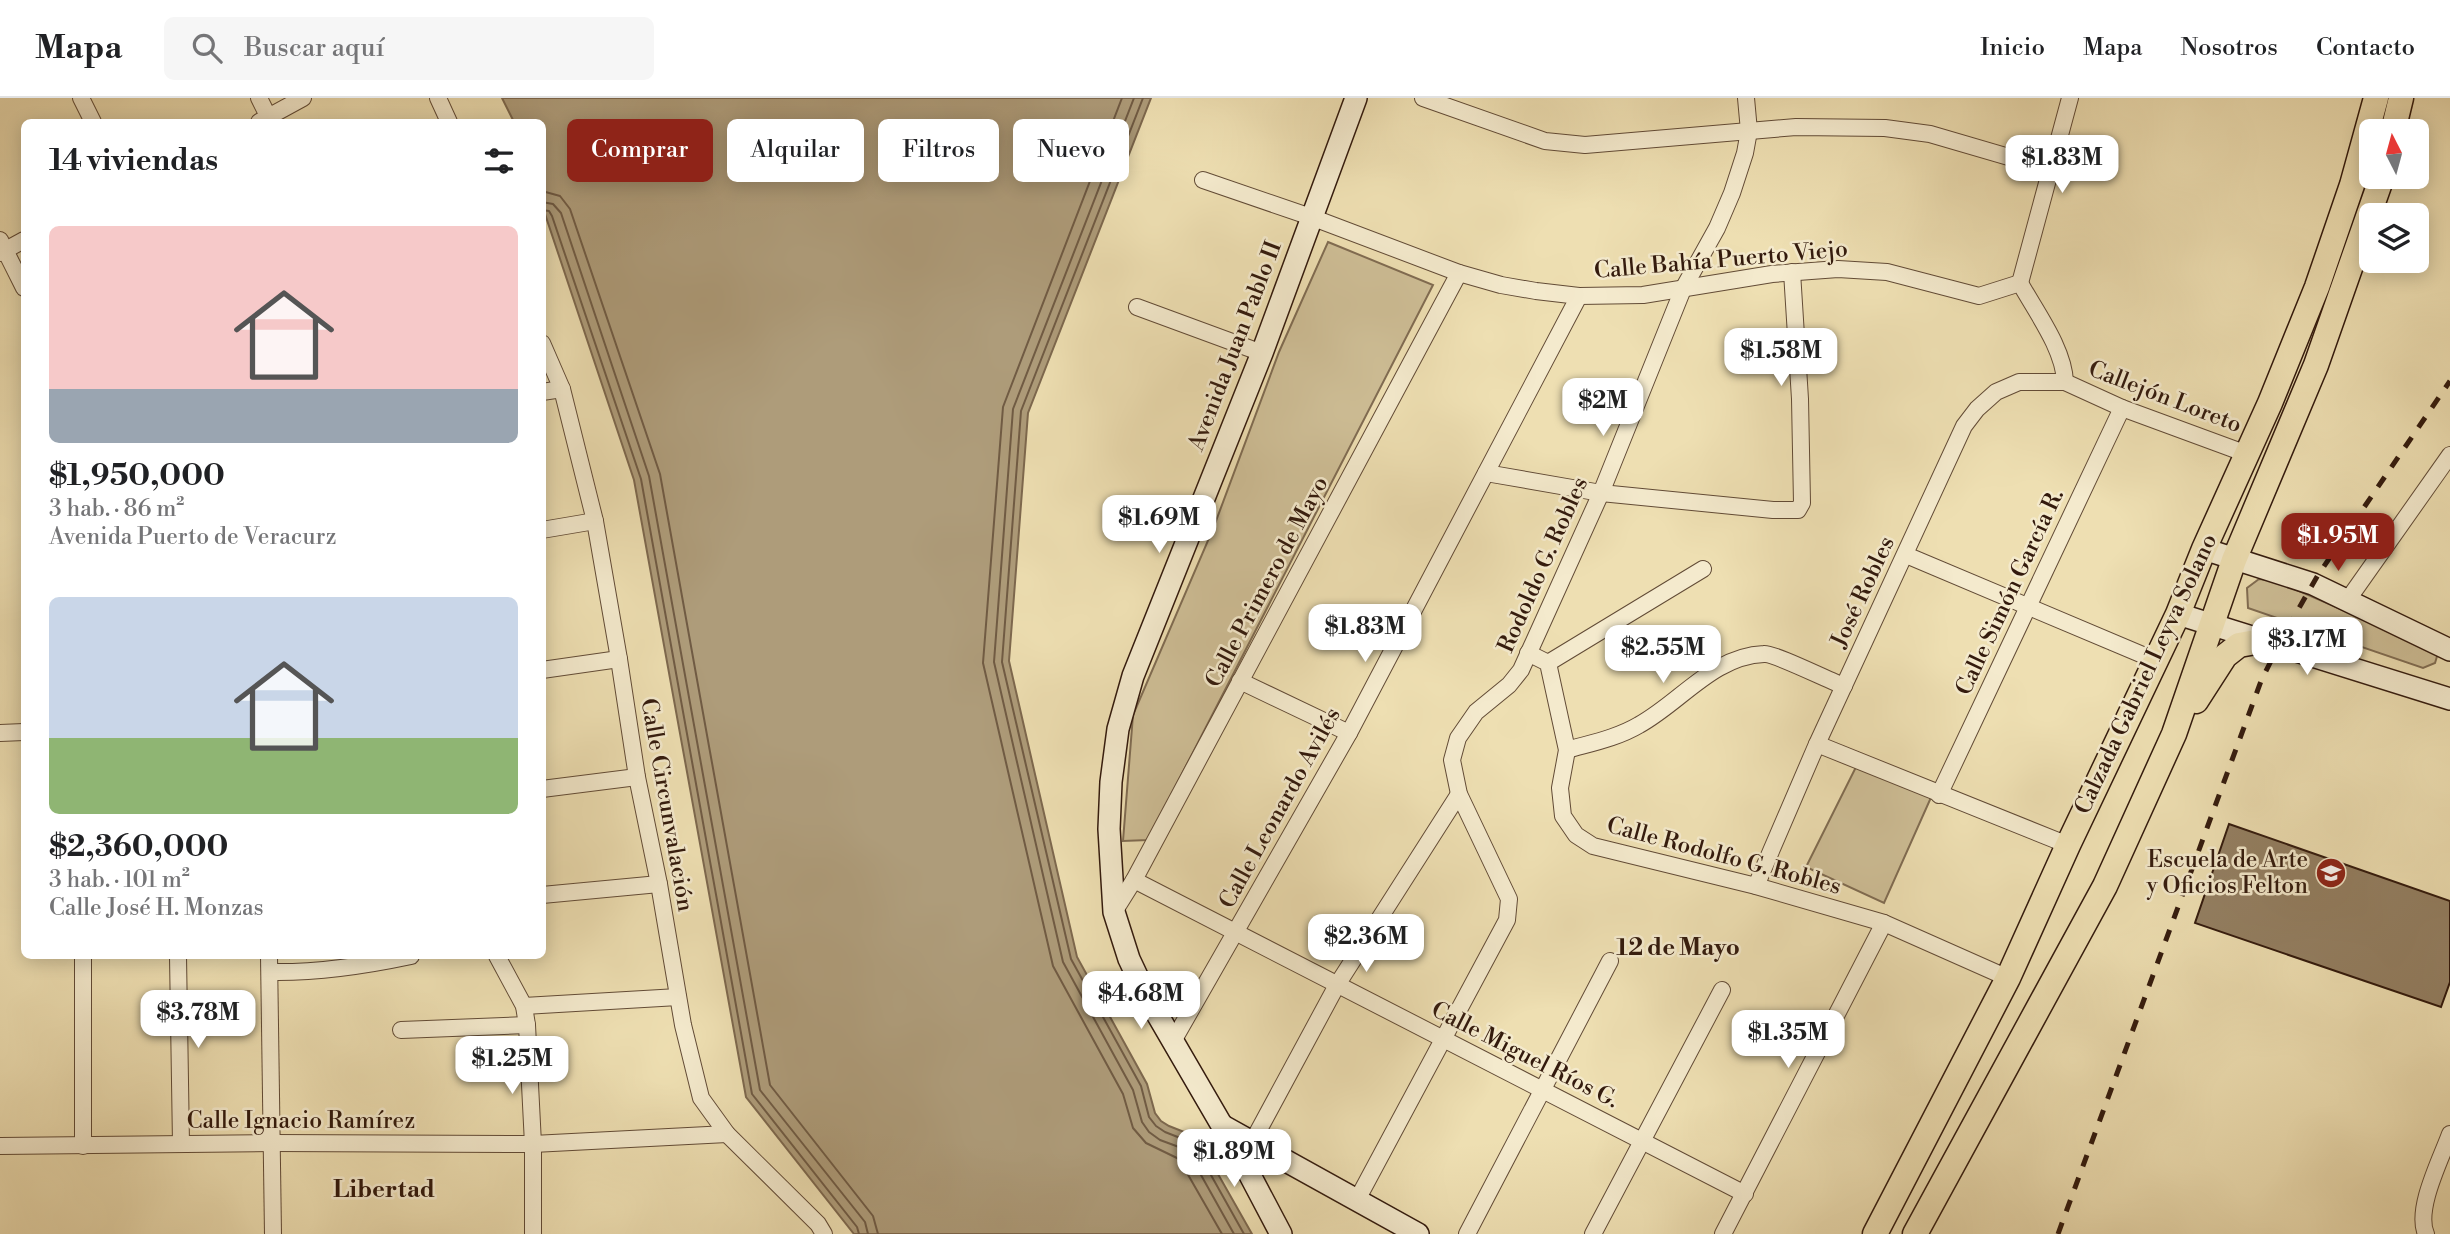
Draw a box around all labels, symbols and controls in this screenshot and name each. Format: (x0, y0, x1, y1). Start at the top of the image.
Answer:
search box (164, 17, 654, 80)
text: Mapa (35, 28, 122, 69)
icon: search (188, 29, 226, 67)
text: Buscar aquí (244, 32, 384, 64)
text: Inicio (1980, 33, 2045, 63)
text: Mapa (2083, 33, 2142, 63)
text: Nosotros (2180, 33, 2278, 63)
text: Contacto (2316, 33, 2415, 63)
chip: Comprar (567, 119, 713, 182)
chip: Alquilar (727, 119, 864, 182)
chip: Filtros (878, 119, 999, 182)
chip: Nuevo (1013, 119, 1129, 182)
north arrow (2359, 119, 2429, 189)
map controls (2359, 119, 2429, 273)
pin: $1.83M (2005, 136, 2119, 195)
text: 14 viviendas (49, 142, 218, 180)
icon: filters (480, 142, 518, 180)
text: $1.83M (2021, 144, 2103, 172)
button: layers (2359, 203, 2429, 273)
street label: Calle Bahía Puerto Viejo (1593, 235, 1849, 285)
street label: Avenida Juan Pablo II (1182, 237, 1288, 456)
icon: home (221, 272, 347, 398)
pin: $1.58M (1724, 328, 1838, 388)
text: $1.58M (1740, 337, 1822, 365)
street label: Callejón Loreto (2084, 355, 2246, 439)
pin: $2M (1569, 378, 1637, 438)
text: $2M (1578, 387, 1628, 415)
text: $1,950,000 (49, 457, 225, 495)
street label: Calle Primero de Mayo (1199, 472, 1335, 692)
street label: Rodoldo G. Robles (1492, 473, 1594, 657)
street label: Calle Simón García R. (1950, 484, 2070, 700)
text: 3 hab. · 86 m² (49, 495, 184, 523)
pin: $1.69M (1102, 496, 1216, 555)
text: $1.69M (1118, 504, 1200, 532)
pin: $1.95M (2281, 514, 2395, 573)
text: $1.95M (2297, 522, 2379, 550)
text: Avenida Puerto de Veracurz (49, 523, 337, 551)
street label: Calzada Gabriel Leyva Solano (2069, 529, 2223, 819)
street label: José Robles (1825, 532, 1901, 653)
pin: $1.83M (1308, 604, 1422, 664)
text: $1.83M (1324, 613, 1406, 641)
pin: $3.17M (2250, 618, 2364, 677)
pin: $2.55M (1606, 626, 1720, 685)
text: $3.17M (2268, 626, 2346, 654)
text: $2.55M (1621, 634, 1705, 662)
icon: home (221, 643, 347, 769)
street label: Calle Circunvalación (634, 696, 700, 914)
street label: Calle Leonardo Avilés (1213, 703, 1347, 913)
street label: Calle Rodolfo G. Robles (1604, 811, 1844, 901)
text: $2,360,000 (49, 828, 228, 866)
place label: Escuela de Arte y Oficios Felton (2146, 846, 2308, 900)
school or university icon: Escuela de Arte y Oficios Felton (2314, 856, 2348, 890)
text: 3 hab. · 101 m² (49, 866, 190, 894)
text: Calle José H. Monzas (49, 894, 264, 922)
pin: $2.36M (1309, 914, 1423, 974)
text: $2.36M (1324, 923, 1408, 951)
district label: 12 de Mayo (1616, 933, 1740, 963)
pin: $4.68M (1084, 972, 1198, 1031)
text: $4.68M (1098, 980, 1184, 1008)
pin: $3.78M (141, 990, 255, 1050)
street label: Calle Miguel Ríos G. (1426, 996, 1624, 1114)
text: $3.78M (157, 999, 239, 1027)
pin: $1.35M (1731, 1010, 1845, 1070)
text: $1.35M (1748, 1019, 1828, 1047)
pin: $1.25M (455, 1037, 569, 1096)
text: $1.25M (471, 1045, 553, 1073)
street label: Calle Ignacio Ramírez (187, 1107, 415, 1135)
pin: $1.89M (1177, 1130, 1291, 1189)
text: $1.89M (1193, 1138, 1275, 1166)
district label: Libertad (333, 1175, 435, 1205)

